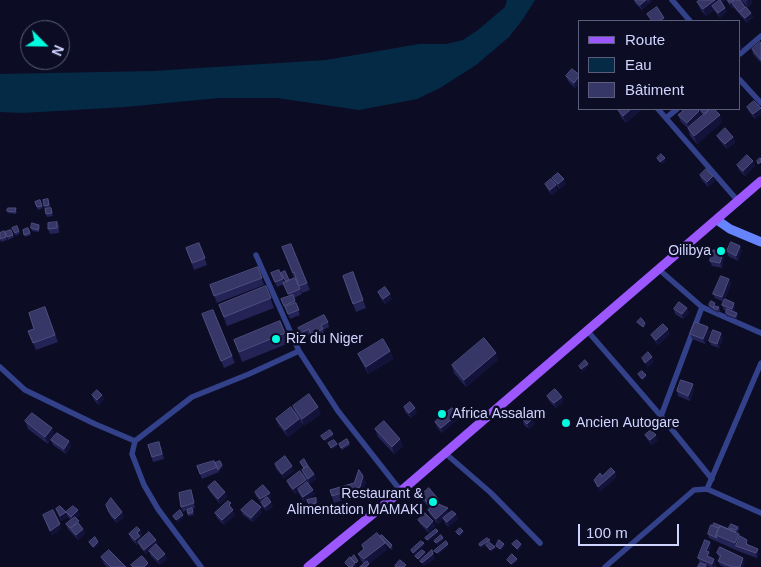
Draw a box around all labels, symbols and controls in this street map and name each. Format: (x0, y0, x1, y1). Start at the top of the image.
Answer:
north arrow (20, 20, 70, 70)
legend (578, 20, 741, 110)
text: Route (625, 31, 665, 48)
text: N (49, 43, 67, 58)
text: Eau (625, 56, 652, 73)
text: Bâtiment (625, 81, 684, 98)
place label: Oilibya (668, 243, 711, 259)
marker: Oilibya (715, 245, 727, 257)
place label: Riz du Niger (286, 331, 363, 347)
marker: Riz du Niger (270, 333, 282, 345)
place label: Africa Assalam (452, 406, 545, 422)
marker: Africa Assalam (436, 408, 448, 420)
place label: Ancien Autogare (576, 415, 680, 431)
marker: Ancien Autogare (560, 417, 572, 429)
place label: Restaurant & Alimentation MAMAKI (287, 486, 423, 518)
marker: Restaurant & Alimentation MAMAKI (427, 496, 439, 508)
scale bar (581, 514, 682, 546)
text: 100 m (586, 524, 628, 541)

